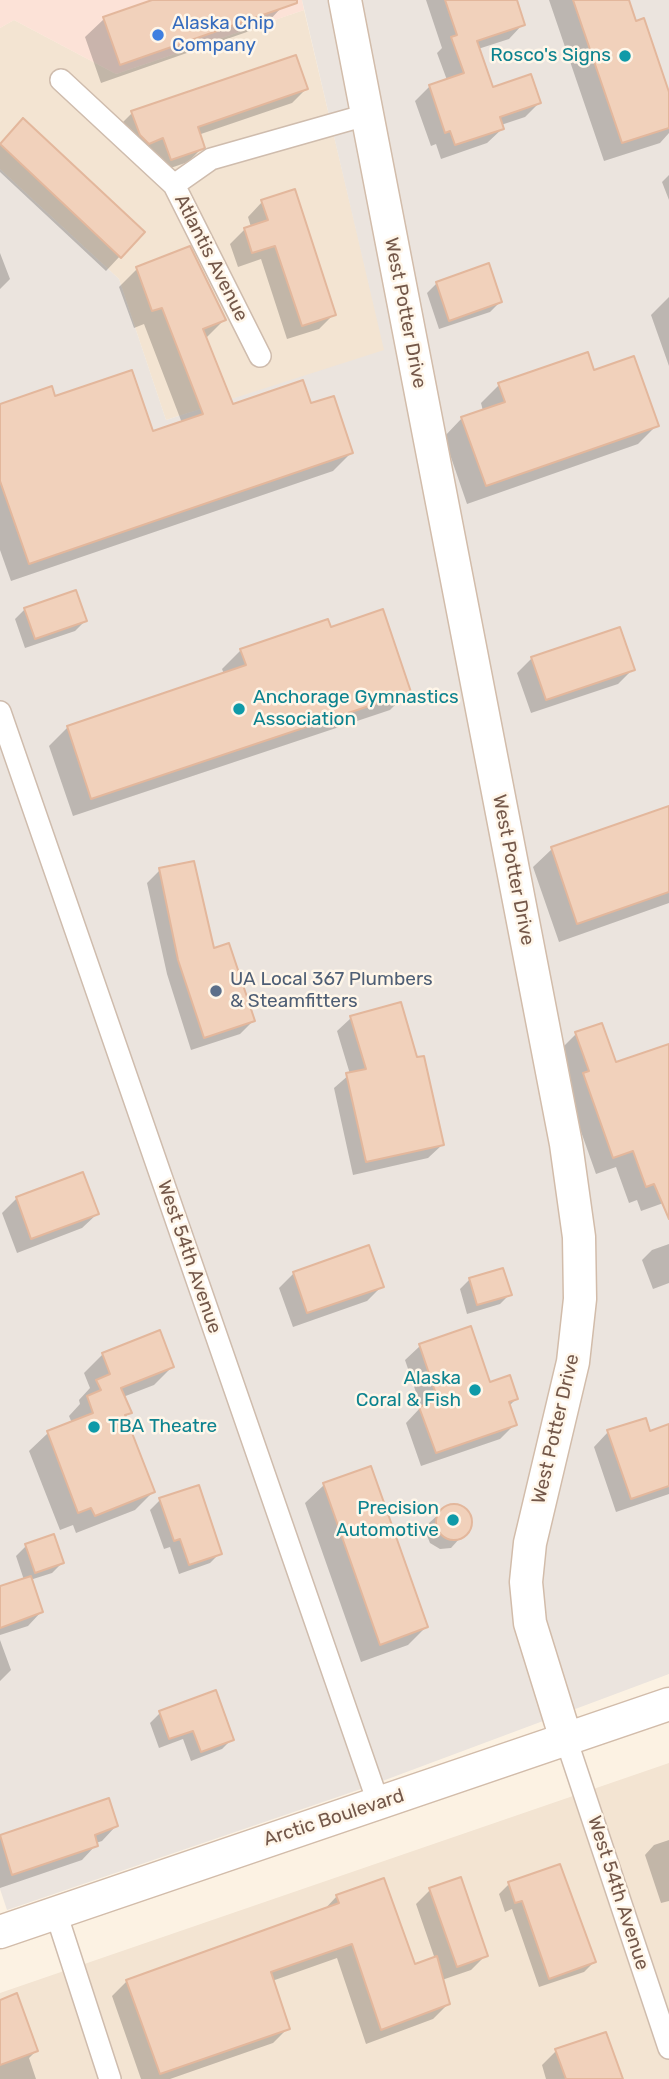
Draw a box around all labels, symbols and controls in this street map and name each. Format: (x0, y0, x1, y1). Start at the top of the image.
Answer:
place label: Alaska Chip Company (172, 13, 274, 57)
marker: Alaska Chip Company (150, 27, 166, 43)
place label: Rosco's Signs (490, 45, 611, 67)
marker: Rosco's Signs (617, 48, 633, 64)
street label: Atlantis Avenue (169, 191, 253, 325)
street label: West Potter Drive (379, 236, 431, 390)
place label: Anchorage Gymnastics Association (253, 687, 459, 731)
marker: Anchorage Gymnastics Association (231, 701, 247, 717)
street label: West Potter Drive (487, 793, 539, 947)
place label: UA Local 367 Plumbers & Steamfitters (230, 969, 433, 1013)
marker: UA Local 367 Plumbers & Steamfitters (208, 983, 224, 999)
street label: West 54th Avenue (152, 1177, 226, 1337)
street label: West Potter Drive (528, 1352, 584, 1506)
place label: Alaska Coral & Fish (356, 1368, 461, 1412)
marker: Alaska Coral & Fish (467, 1382, 483, 1398)
place label: TBA Theatre (108, 1416, 217, 1438)
marker: TBA Theatre (86, 1419, 102, 1435)
place label: Precision Automotive (336, 1498, 439, 1542)
marker: Precision Automotive (445, 1512, 461, 1528)
street label: Arctic Boulevard (261, 1785, 407, 1851)
street label: West 54th Avenue (582, 1813, 654, 1973)

